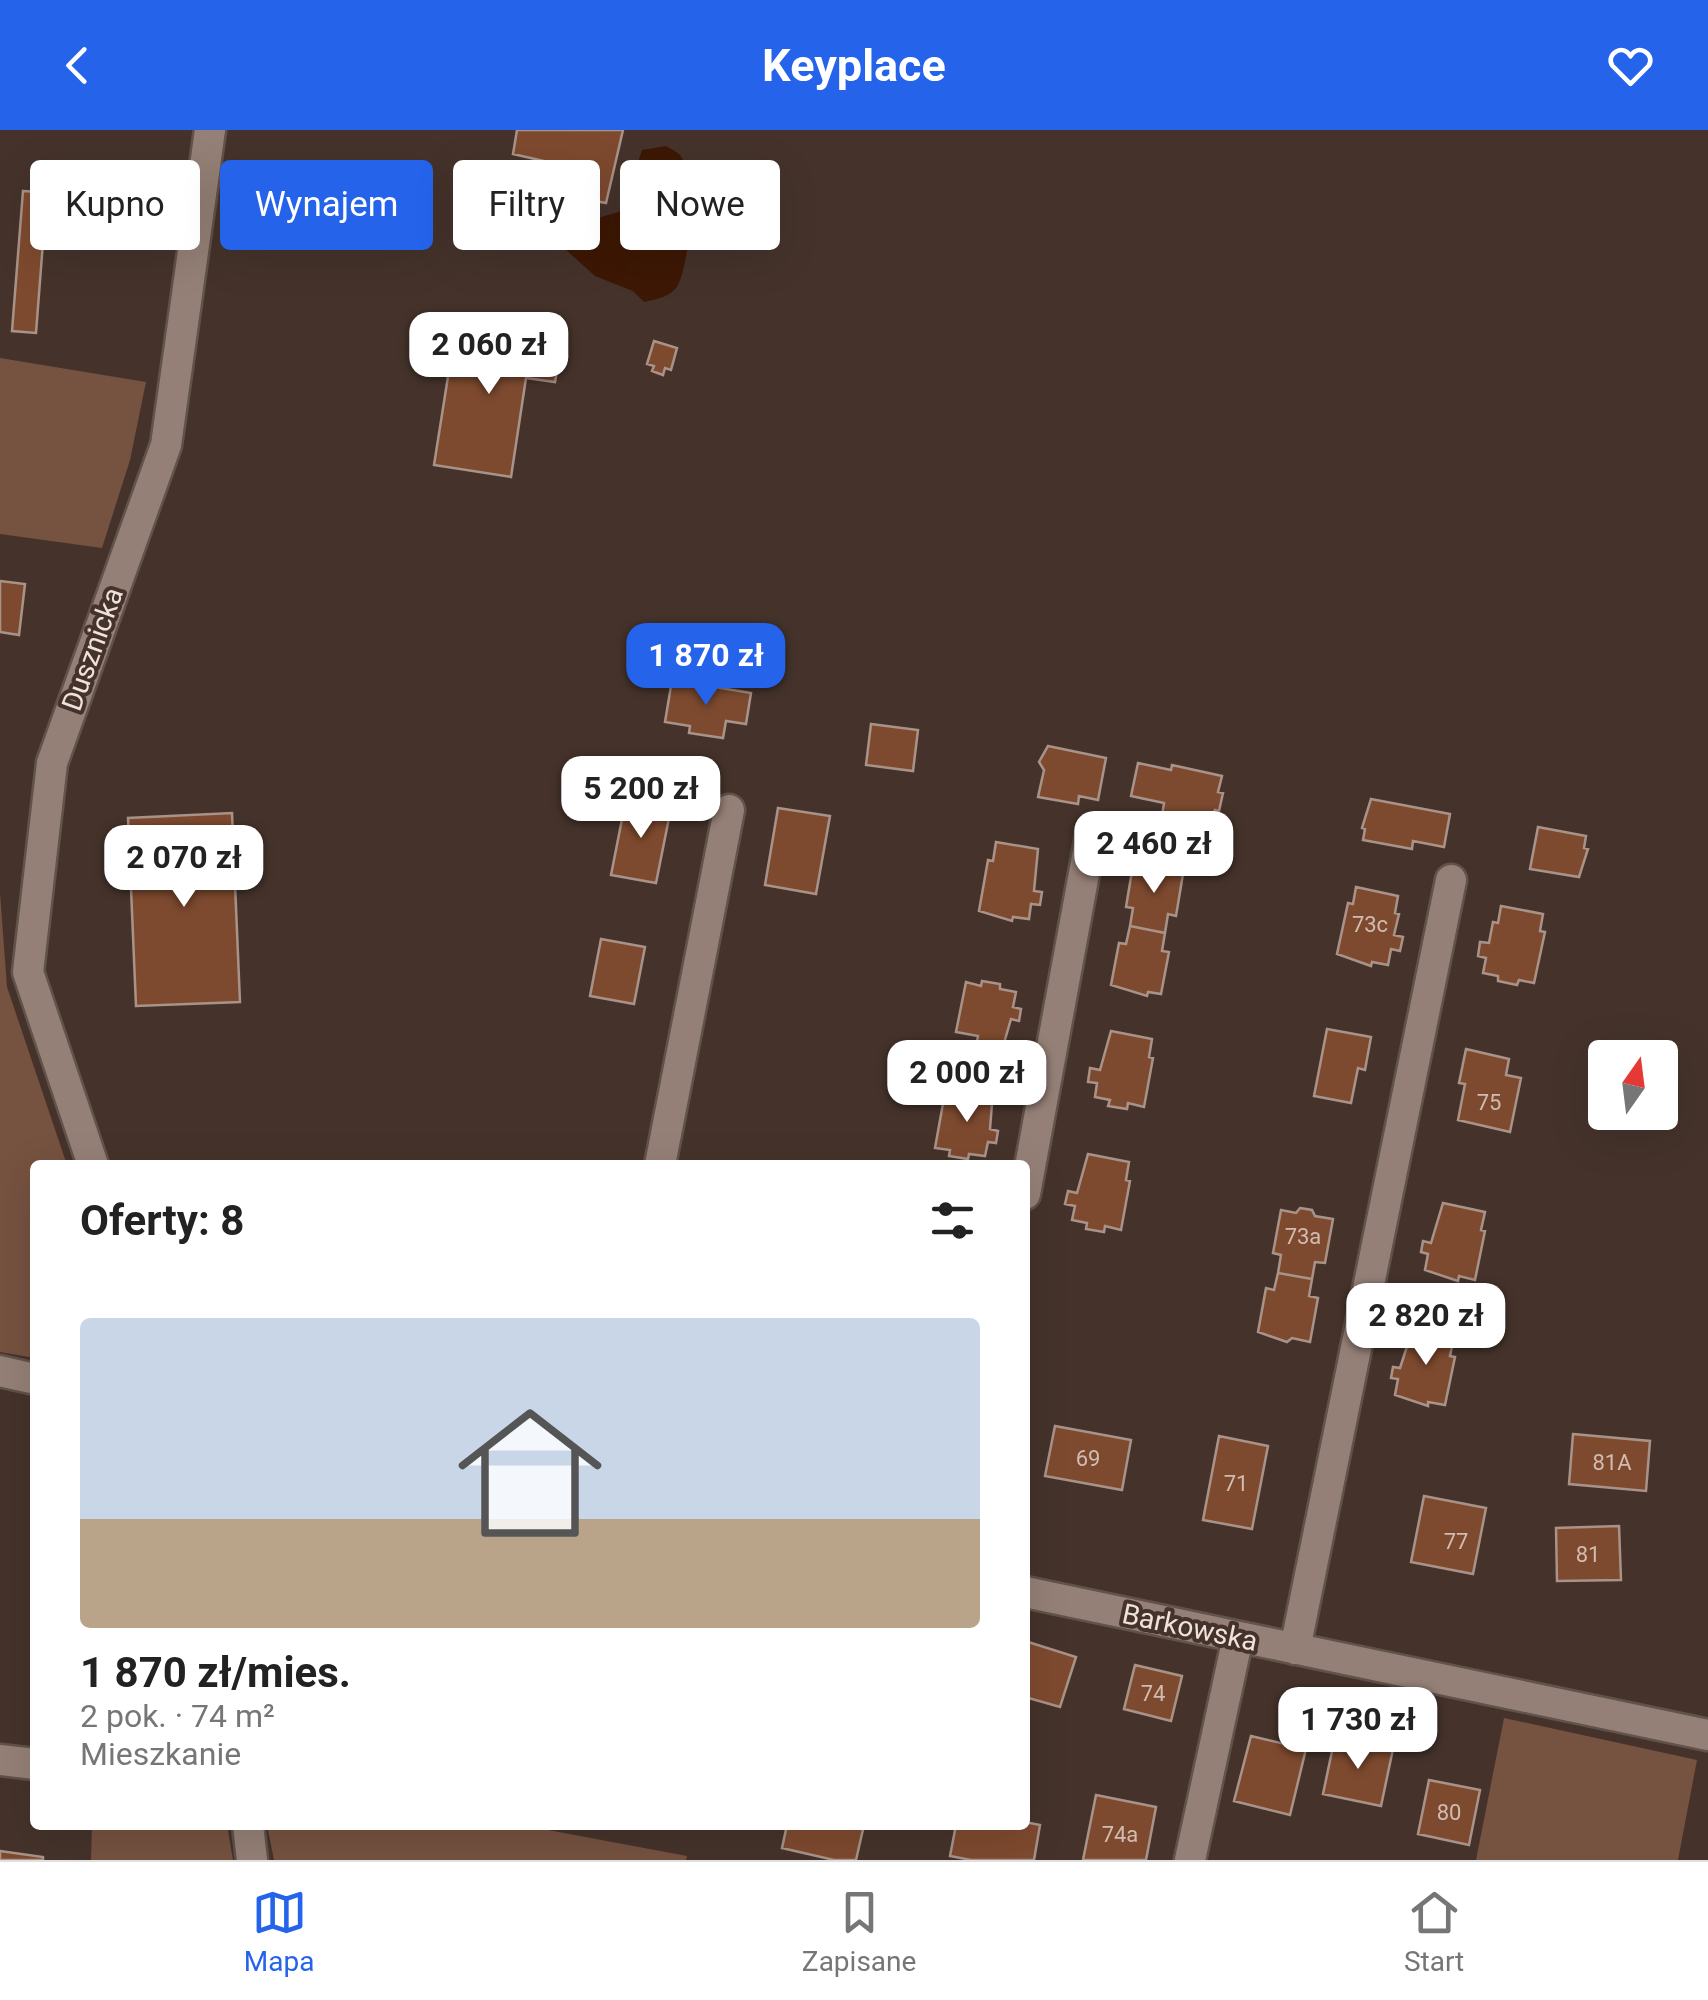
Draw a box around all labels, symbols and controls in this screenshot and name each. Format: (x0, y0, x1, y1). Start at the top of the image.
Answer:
icon: back (50, 38, 105, 93)
icon: heart (1603, 38, 1658, 93)
text: Keyplace (762, 39, 946, 92)
chip: Kupno (30, 160, 200, 250)
chip: Wynajem (220, 160, 433, 250)
chip: Filtry (453, 160, 600, 250)
chip: Nowe (620, 160, 780, 250)
pin: 2 060 zł (386, 312, 592, 397)
text: 2 060 zł (431, 325, 547, 363)
street label: Dusznicka (55, 583, 130, 715)
pin: 1 870 zł (603, 623, 809, 708)
text: 1 870 zł (648, 636, 764, 674)
pin: 5 200 zł (538, 756, 744, 841)
text: 5 200 zł (583, 769, 699, 807)
pin: 2 460 zł (1051, 811, 1257, 896)
text: 2 460 zł (1096, 824, 1212, 862)
pin: 2 070 zł (81, 825, 287, 910)
text: 2 070 zł (126, 838, 242, 876)
house number: 73c (1352, 912, 1388, 937)
pin: 2 000 zł (864, 1040, 1070, 1125)
north arrow (1588, 1040, 1678, 1130)
map controls (1588, 1040, 1678, 1130)
text: 2 000 zł (909, 1053, 1025, 1091)
house number: 75 (1477, 1090, 1501, 1115)
icon: filters (925, 1193, 980, 1248)
text: Oferty: 8 (80, 1196, 244, 1245)
house number: 73a (1285, 1224, 1321, 1249)
pin: 2 820 zł (1323, 1283, 1529, 1368)
text: 2 820 zł (1368, 1296, 1484, 1334)
icon: home (440, 1383, 620, 1563)
house number: 69 (1076, 1446, 1100, 1471)
house number: 81A (1592, 1450, 1632, 1475)
house number: 71 (1224, 1471, 1248, 1496)
house number: 77 (1444, 1529, 1468, 1554)
house number: 81 (1576, 1542, 1600, 1567)
street label: Barkowska (1119, 1597, 1260, 1658)
text: 1 870 zł/mies. (80, 1648, 351, 1697)
house number: 74 (1141, 1681, 1165, 1706)
pin: 1 730 zł (1255, 1687, 1461, 1772)
text: 2 pok. · 74 m² (80, 1697, 275, 1735)
text: 1 730 zł (1300, 1700, 1416, 1738)
text: Mieszkanie (80, 1735, 241, 1773)
house number: 80 (1437, 1800, 1461, 1825)
house number: 74a (1102, 1822, 1138, 1847)
tab: Mapa (244, 1885, 314, 1978)
tab: Zapisane (802, 1885, 916, 1978)
tab: Start (1404, 1885, 1464, 1978)

